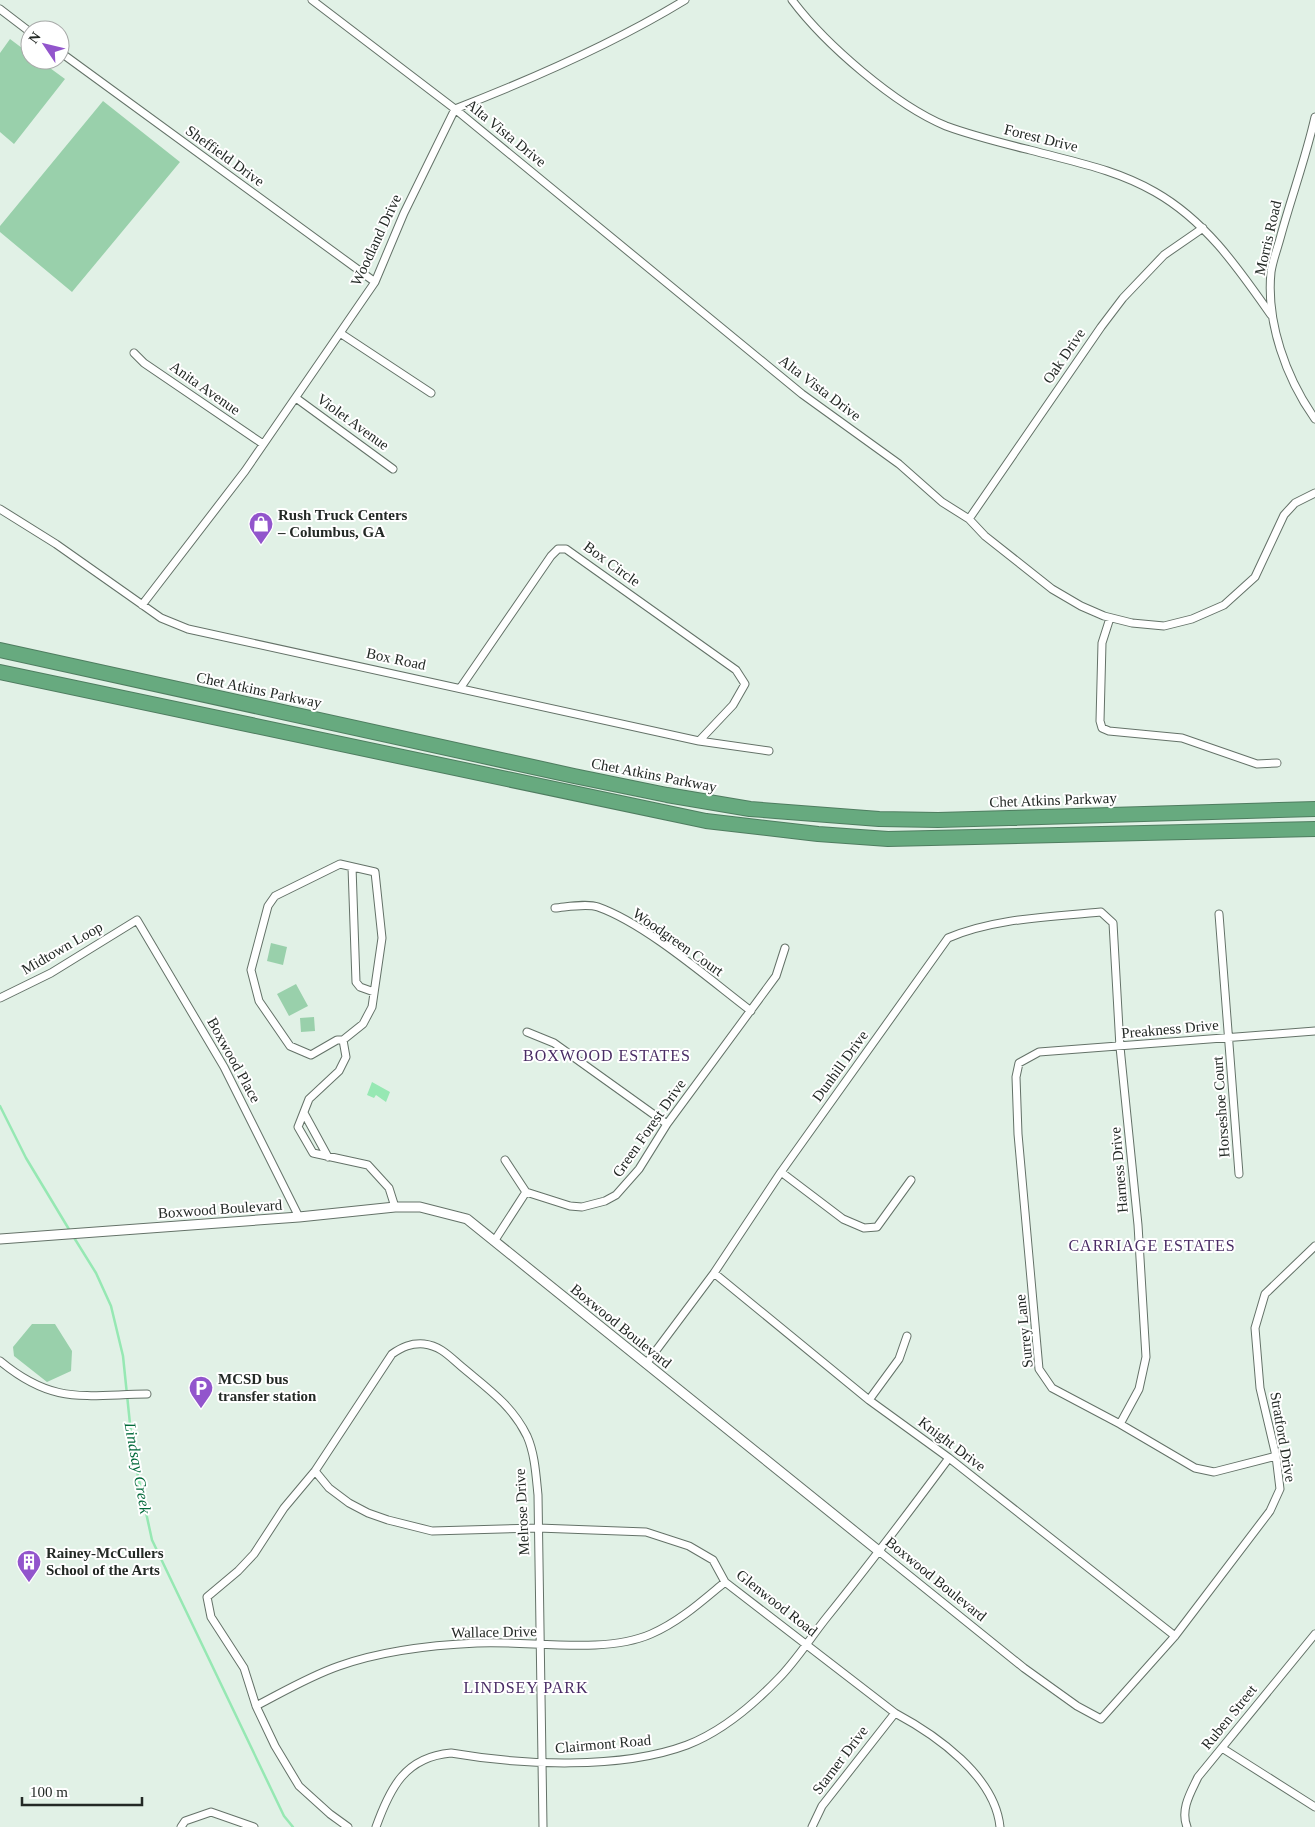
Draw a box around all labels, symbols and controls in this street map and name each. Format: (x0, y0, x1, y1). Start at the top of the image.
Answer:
north arrow (20, 20, 70, 70)
text: N (26, 29, 44, 46)
street label: Alta Vista Drive (463, 96, 549, 170)
street label: Forest Drive (1002, 121, 1080, 155)
street label: Sheffield Drive (183, 122, 267, 190)
street label: Woodland Drive (348, 191, 404, 288)
street label: Morris Road (1252, 199, 1284, 277)
street label: Oak Drive (1040, 325, 1088, 387)
street label: Alta Vista Drive (776, 352, 864, 424)
street label: Anita Avenue (167, 358, 243, 418)
street label: Violet Avenue (314, 391, 392, 454)
place label: Rush Truck Centers – Columbus, GA (277, 507, 408, 540)
shop icon: Rush Truck Centers – Columbus, GA (248, 511, 274, 545)
street label: Box Circle (581, 538, 643, 590)
street label: Box Road (365, 645, 428, 673)
street label: Chet Atkins Parkway (195, 669, 324, 711)
street label: Chet Atkins Parkway (590, 755, 719, 795)
street label: Chet Atkins Parkway (989, 790, 1117, 810)
street label: Woodgreen Court (630, 905, 727, 980)
street label: Midtown Loop (19, 918, 105, 978)
street label: Boxwood Place (204, 1015, 264, 1106)
street label: Preakness Drive (1121, 1017, 1220, 1041)
street label: Dunhill Drive (809, 1027, 871, 1105)
district label: BOXWOOD ESTATES (523, 1047, 691, 1064)
street label: Horseshoe Court (1209, 1055, 1233, 1158)
street label: Green Forest Drive (609, 1076, 689, 1180)
street label: Harness Drive (1107, 1126, 1131, 1214)
street label: Boxwood Boulevard (157, 1197, 283, 1221)
district label: CARRIAGE ESTATES (1068, 1237, 1236, 1254)
street label: Boxwood Boulevard (568, 1281, 675, 1372)
street label: Surrey Lane (1012, 1293, 1036, 1368)
place label: MCSD bus transfer station (218, 1371, 317, 1404)
parking icon: MCSD bus transfer station (188, 1375, 214, 1409)
street label: Stratford Drive (1267, 1391, 1299, 1484)
street label: Knight Drive (915, 1414, 989, 1475)
water label: Lindsay Creek (120, 1420, 155, 1516)
street label: Melrose Drive (512, 1468, 532, 1556)
street label: Boxwood Boulevard (883, 1534, 990, 1625)
place label: Rainey-McCullers School of the Arts (46, 1545, 164, 1578)
building icon: Rainey-McCullers School of the Arts (16, 1549, 42, 1583)
street label: Glenwood Road (733, 1567, 821, 1640)
street label: Wallace Drive (451, 1623, 537, 1641)
district label: LINDSEY PARK (463, 1679, 589, 1696)
street label: Ruben Street (1198, 1681, 1260, 1752)
street label: Starner Drive (809, 1722, 871, 1797)
street label: Clairmont Road (554, 1732, 652, 1756)
scale bar (22, 1774, 142, 1806)
text: 100 m (30, 1784, 68, 1800)

